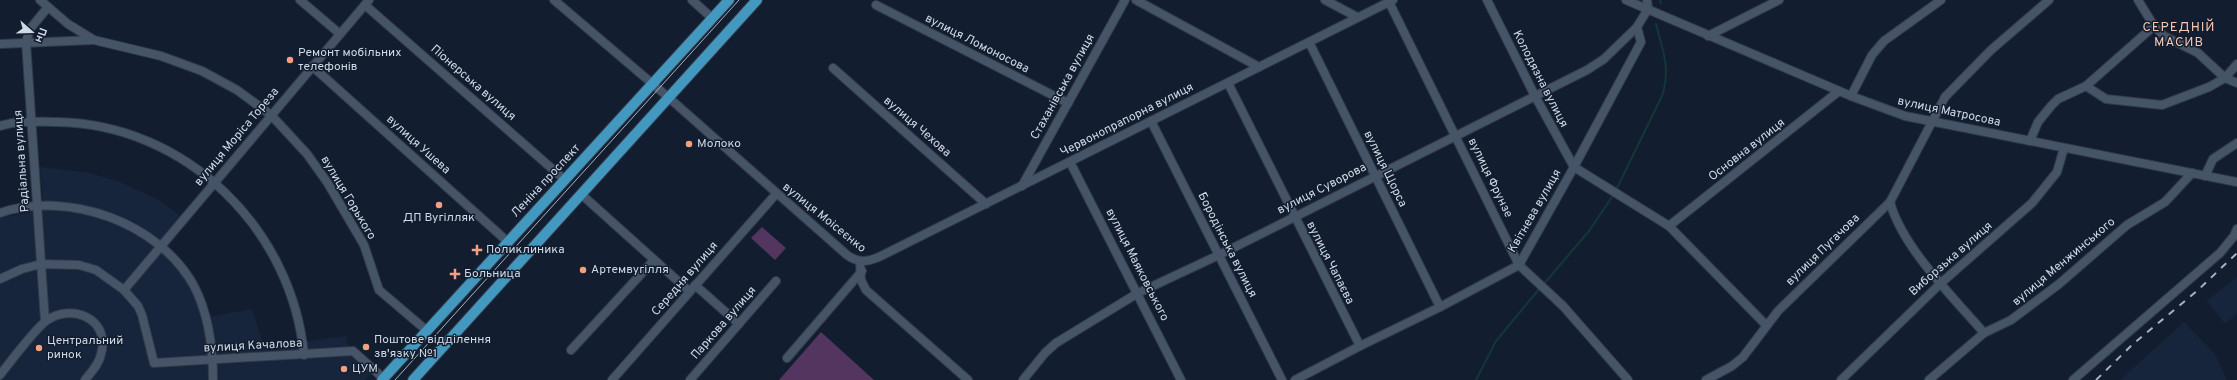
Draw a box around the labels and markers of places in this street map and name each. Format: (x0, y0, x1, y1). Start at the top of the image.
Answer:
place label: Ремонт мобільних телефонів (298, 45, 401, 75)
marker: Ремонт мобільних телефонів (285, 55, 295, 65)
place label: Молоко (697, 136, 741, 152)
marker: Молоко (684, 139, 694, 149)
marker: ДП Вугілляк (434, 200, 444, 210)
place label: ДП Вугілляк (403, 210, 475, 226)
place label: Поликлиника (486, 242, 564, 258)
marker: Поликлиника (471, 244, 483, 256)
place label: Артемвугілля (591, 262, 669, 278)
marker: Артемвугілля (578, 265, 588, 275)
place label: Больница (464, 266, 521, 282)
marker: Больница (449, 268, 461, 280)
place label: Поштове відділення зв'язку №1 (374, 332, 491, 362)
place label: Центральний ринок (47, 333, 123, 363)
marker: Поштове відділення зв'язку №1 (361, 342, 371, 352)
marker: Центральний ринок (34, 343, 44, 353)
place label: ЦУМ (352, 361, 378, 377)
marker: ЦУМ (339, 364, 349, 374)

